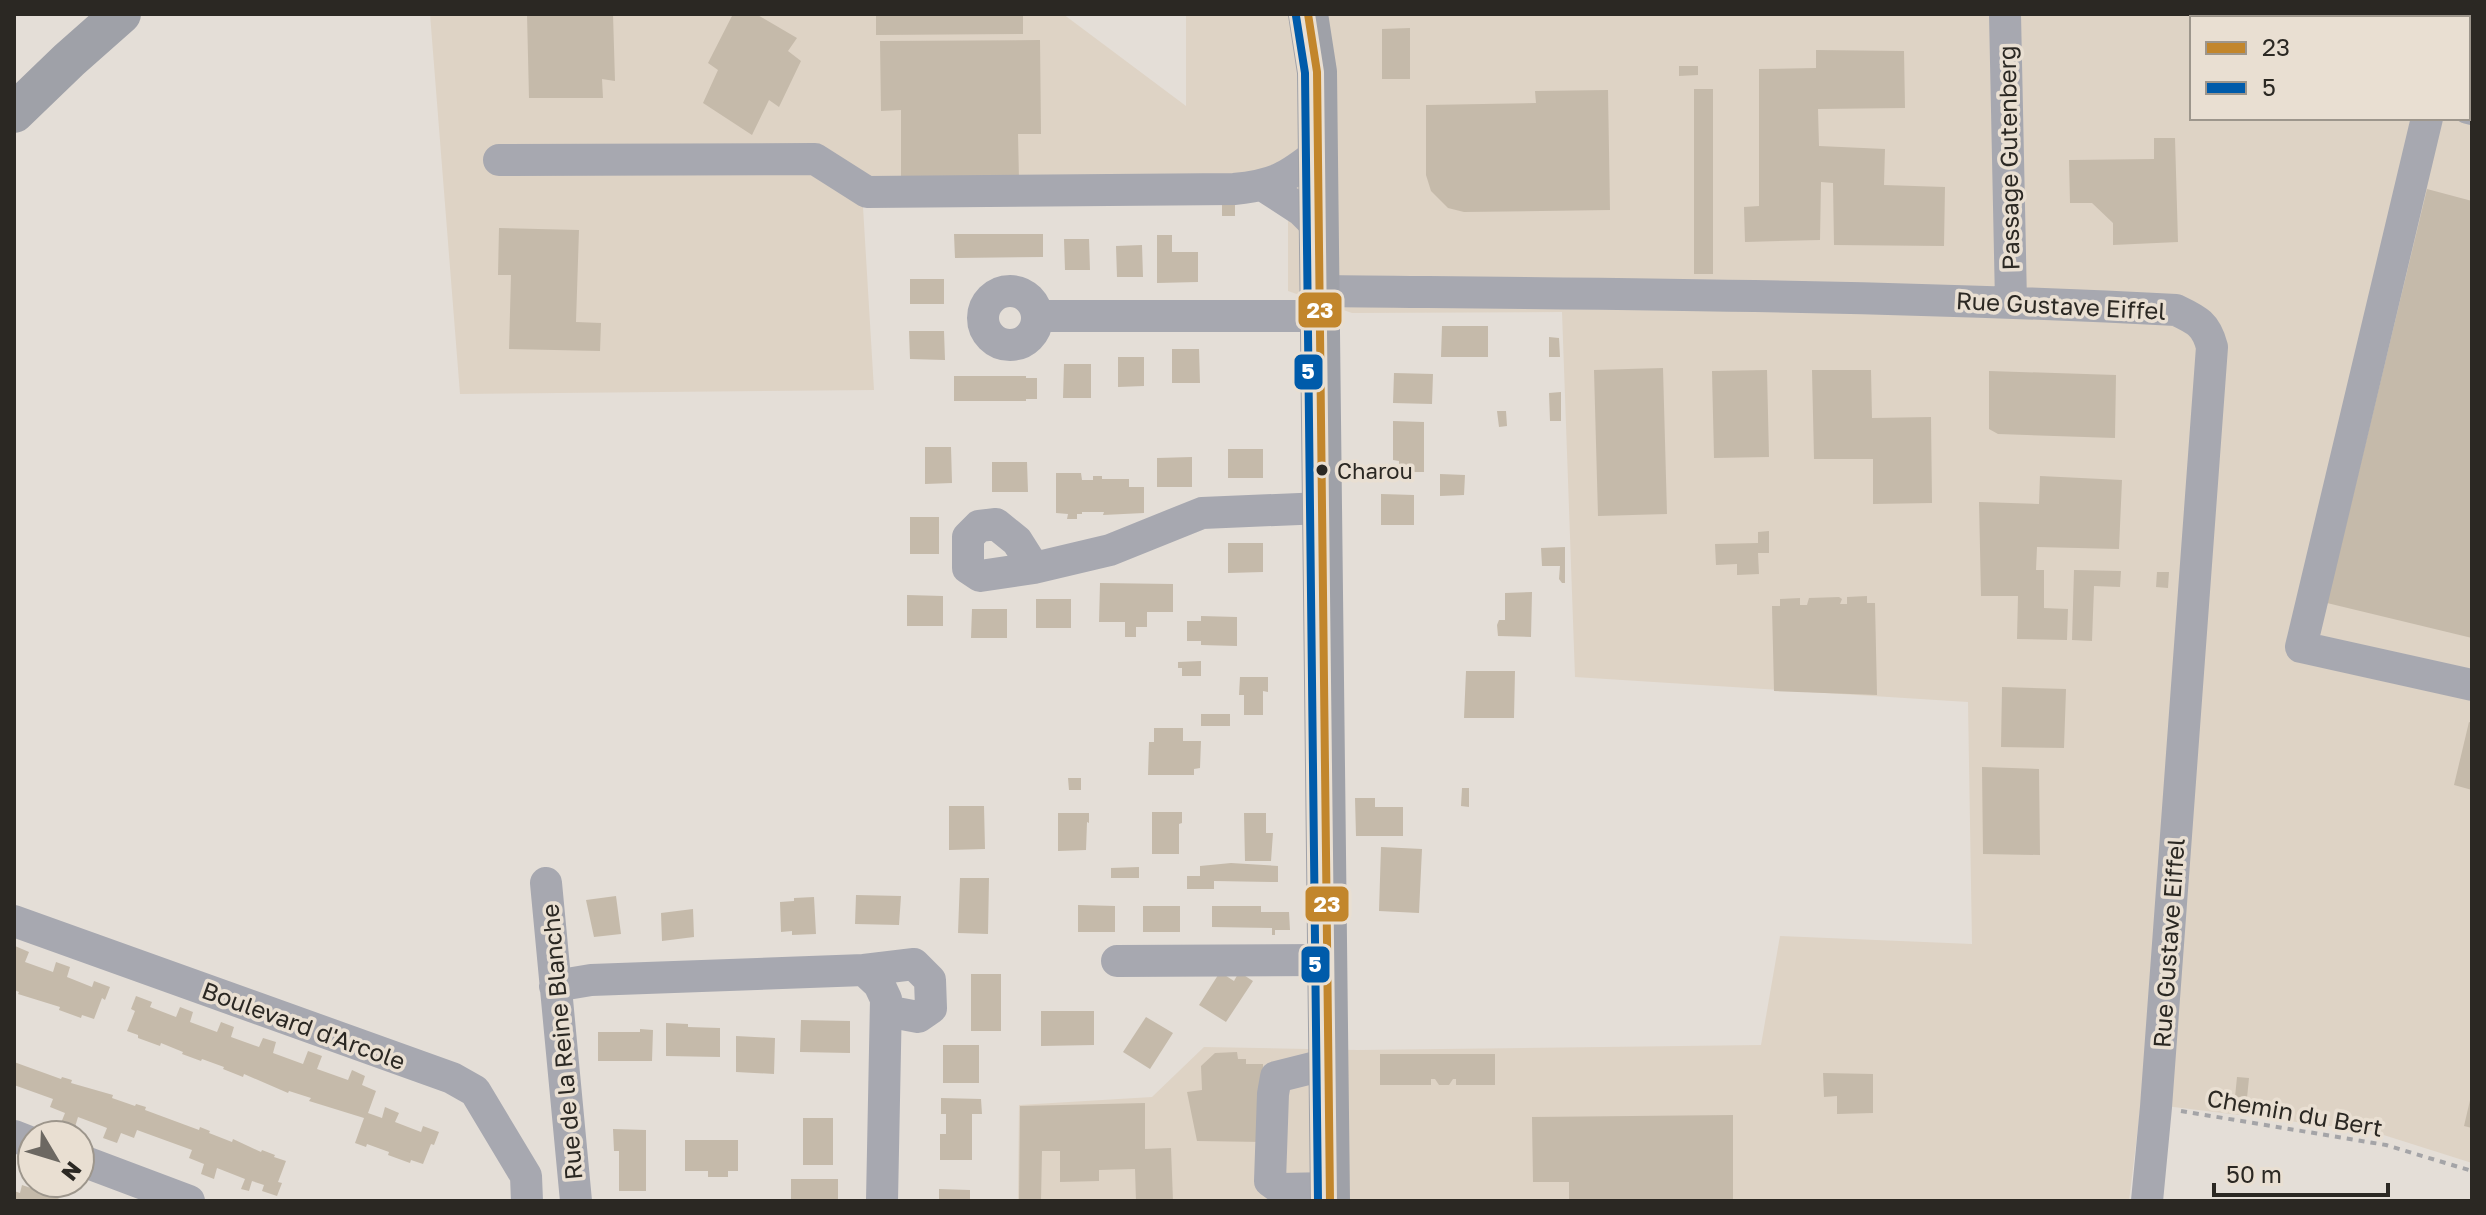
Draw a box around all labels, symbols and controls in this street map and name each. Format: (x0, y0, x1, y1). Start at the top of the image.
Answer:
legend (2190, 16, 2470, 120)
text: 23 (2262, 32, 2290, 61)
street label: Passage Gutenberg (1992, 45, 2024, 271)
text: 5 (2262, 72, 2276, 101)
street label: Rue Gustave Eiffel (1955, 285, 2167, 325)
line badge: 23 (1297, 291, 1343, 329)
text: 23 (1307, 296, 1333, 323)
line badge: 5 (1293, 353, 1324, 391)
text: 5 (1301, 357, 1315, 384)
place label: Charou (1337, 457, 1413, 484)
marker: Charou (1314, 462, 1330, 478)
street label: Rue Gustave Eiffel (2146, 837, 2190, 1049)
line badge: 23 (1304, 885, 1350, 923)
text: 23 (1314, 890, 1340, 917)
street label: Rue de la Reine Blanche (534, 903, 588, 1181)
line badge: 5 (1300, 945, 1331, 984)
text: 5 (1308, 950, 1322, 977)
street label: Boulevard d'Arcole (198, 975, 410, 1075)
street label: Chemin du Bert (2205, 1082, 2385, 1142)
north arrow (16, 1119, 96, 1199)
scale bar (2214, 1147, 2388, 1197)
text: N (56, 1157, 88, 1187)
text: 50 m (2226, 1159, 2282, 1188)

